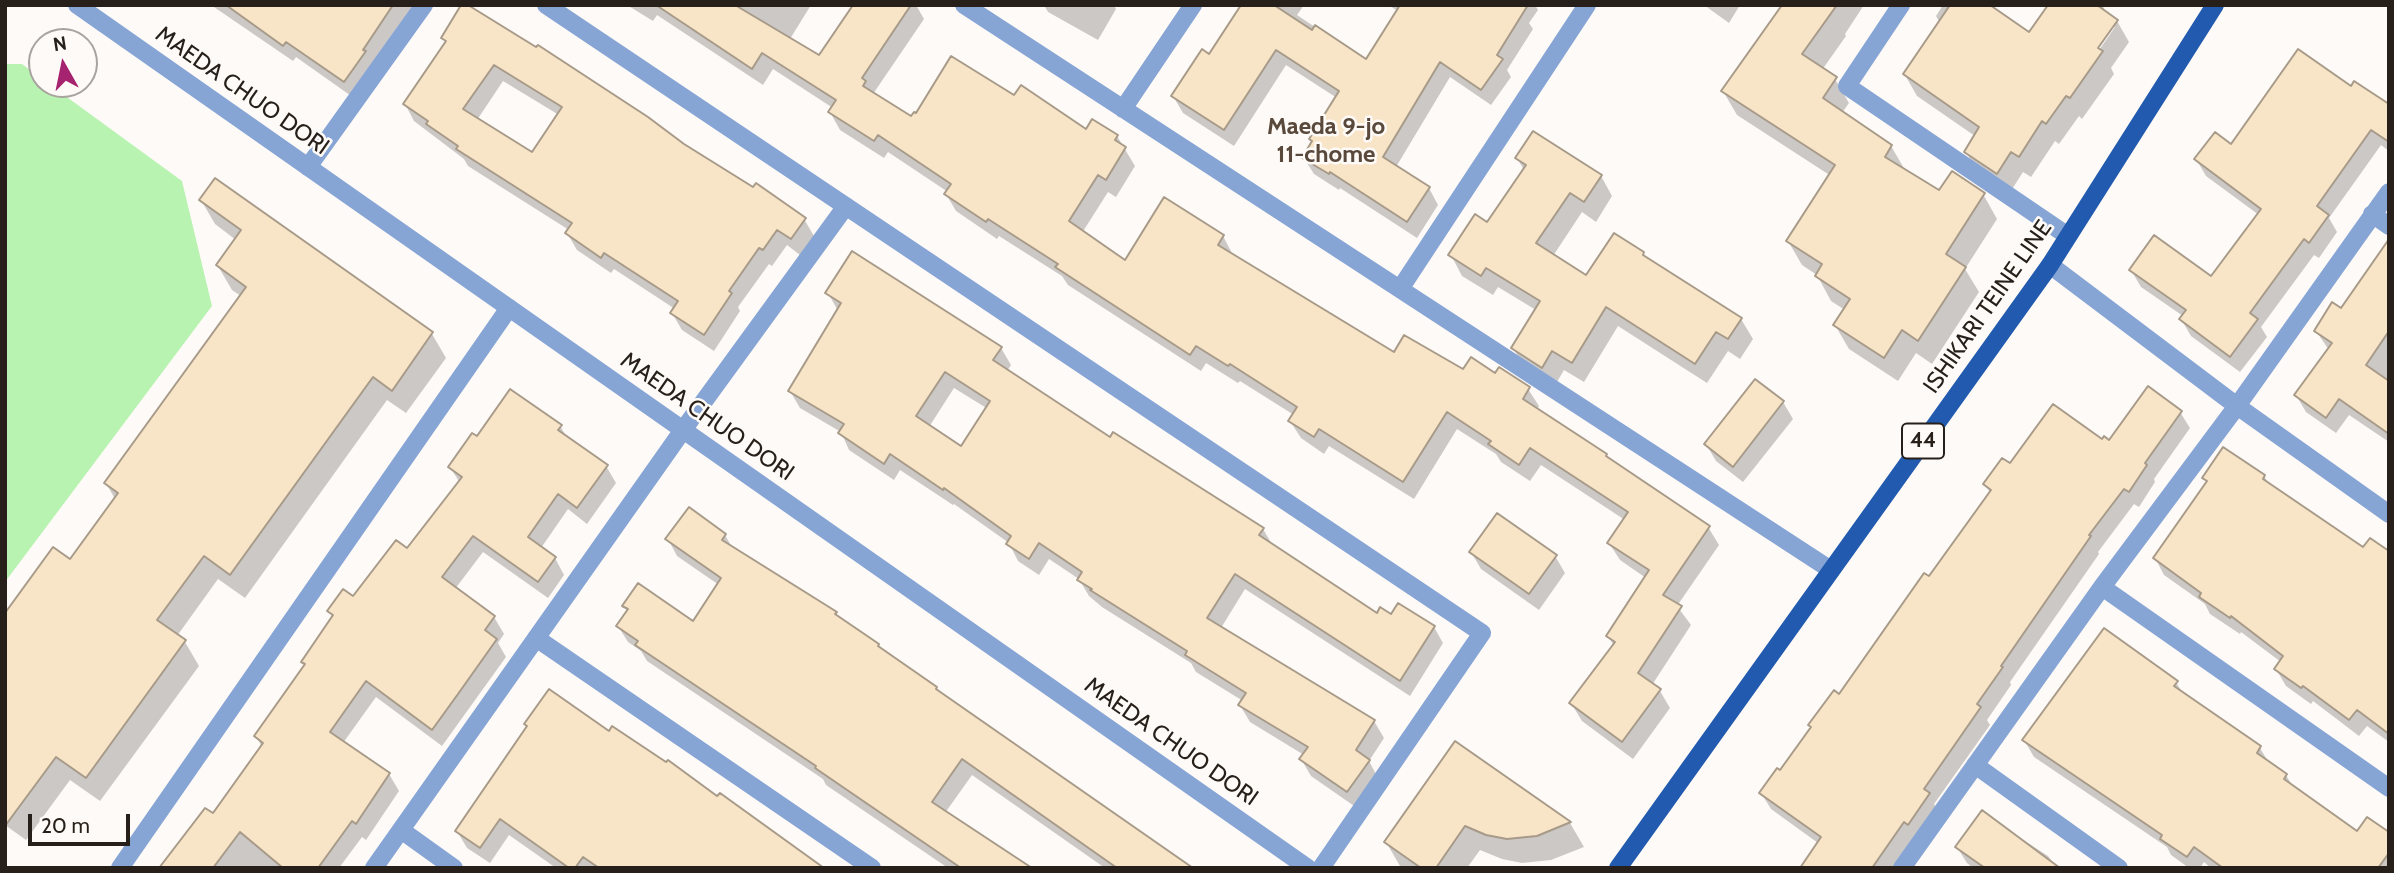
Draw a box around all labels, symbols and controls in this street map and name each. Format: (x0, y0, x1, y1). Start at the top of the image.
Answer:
street label: MAEDA CHUO DORI (150, 21, 334, 161)
north arrow (28, 28, 98, 98)
text: N (52, 31, 68, 56)
district label: Maeda 9-jo 11-chome (1267, 113, 1385, 169)
street label: ISHIKARI TEINE LINE (1918, 215, 2058, 399)
street label: MAEDA CHUO DORI (615, 347, 799, 487)
road number: 44 (1902, 424, 1944, 458)
street label: MAEDA CHUO DORI (1079, 672, 1263, 812)
scale bar (32, 800, 133, 844)
text: 20 m (41, 813, 90, 838)

